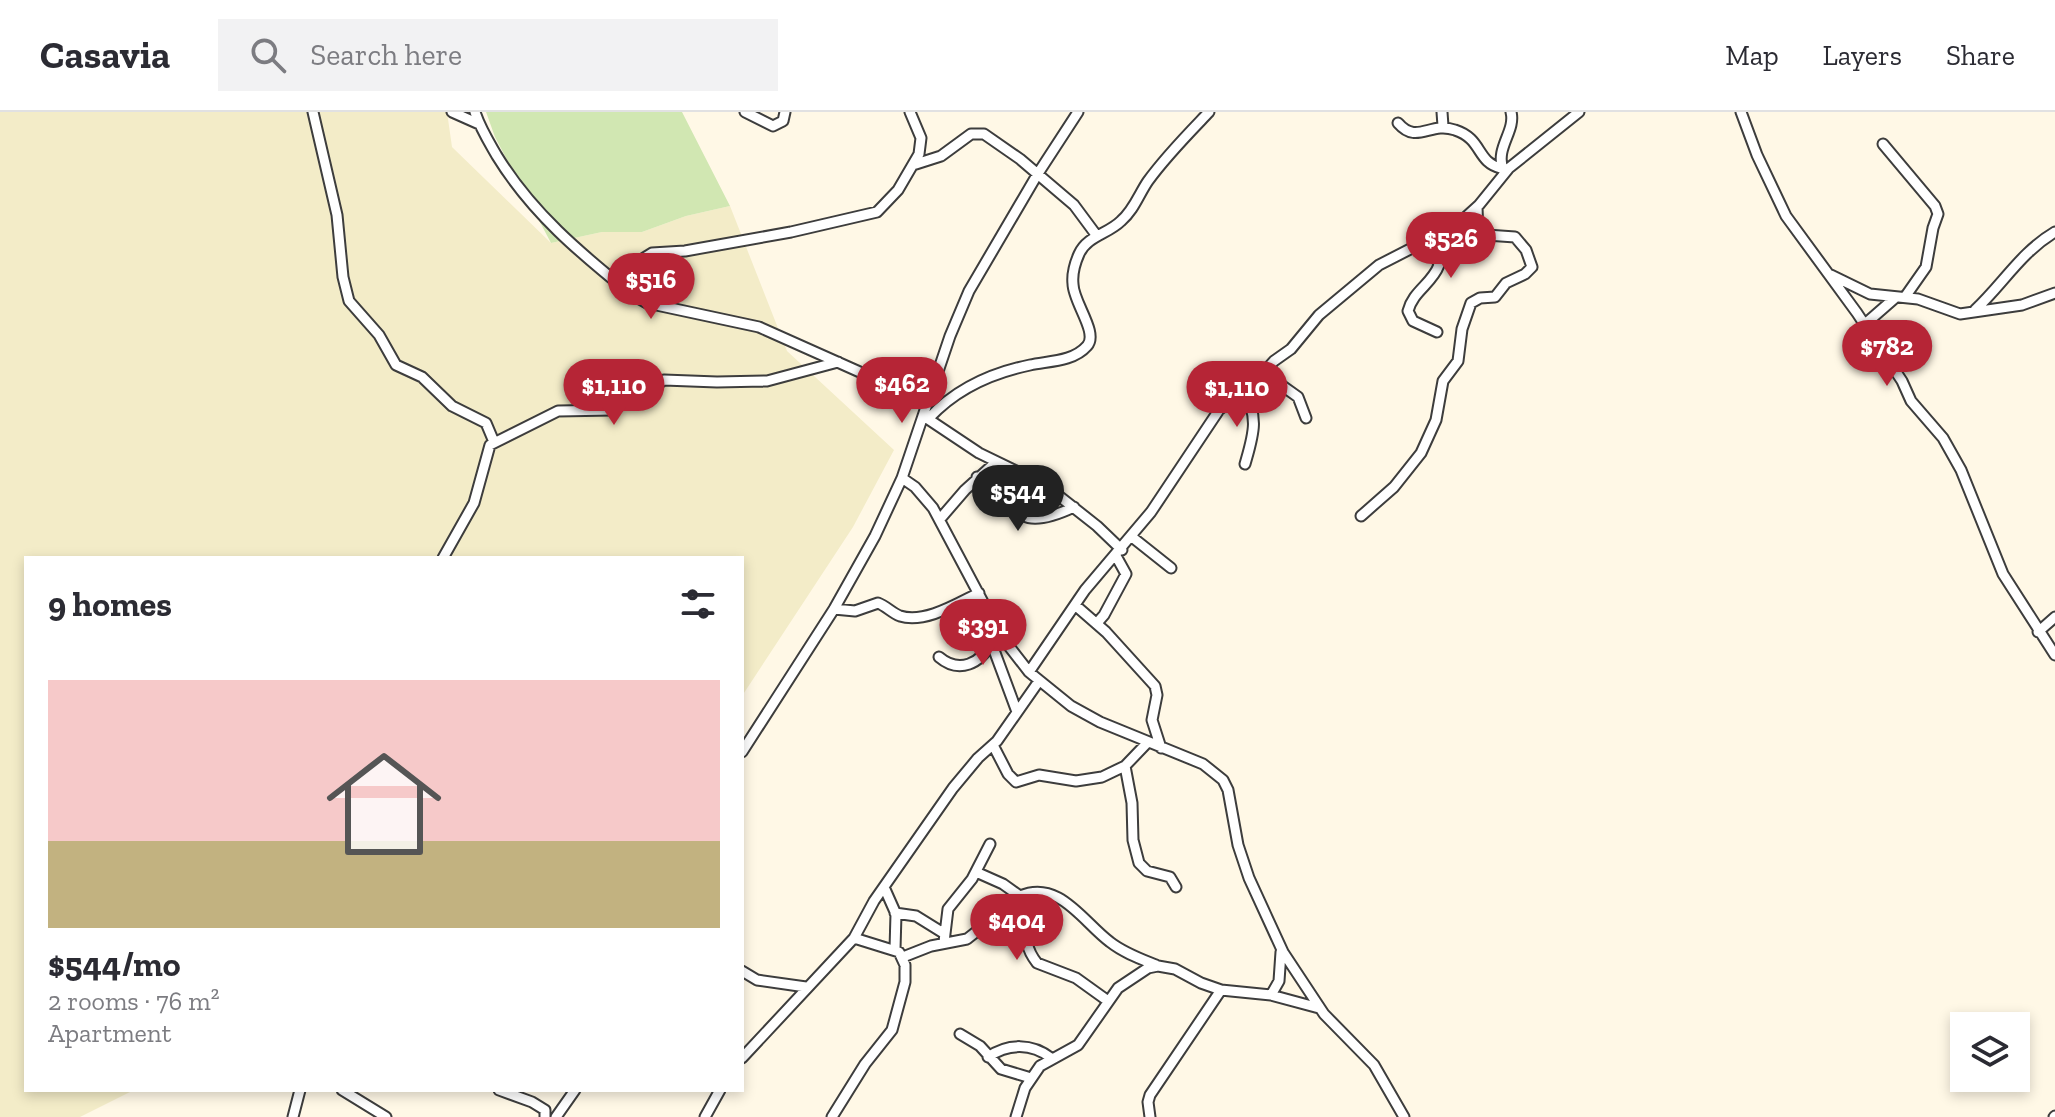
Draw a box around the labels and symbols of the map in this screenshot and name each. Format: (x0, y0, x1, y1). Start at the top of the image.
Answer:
pin: $526 (1404, 212, 1498, 280)
pin: $516 (604, 253, 698, 321)
pin: $782 (1840, 320, 1934, 388)
pin: $462 (855, 357, 949, 425)
pin: $1,110 (549, 359, 679, 427)
pin: $1,110 (1172, 361, 1302, 429)
pin: $544 (971, 465, 1065, 533)
pin: $391 (936, 599, 1030, 667)
pin: $404 (970, 894, 1064, 962)

